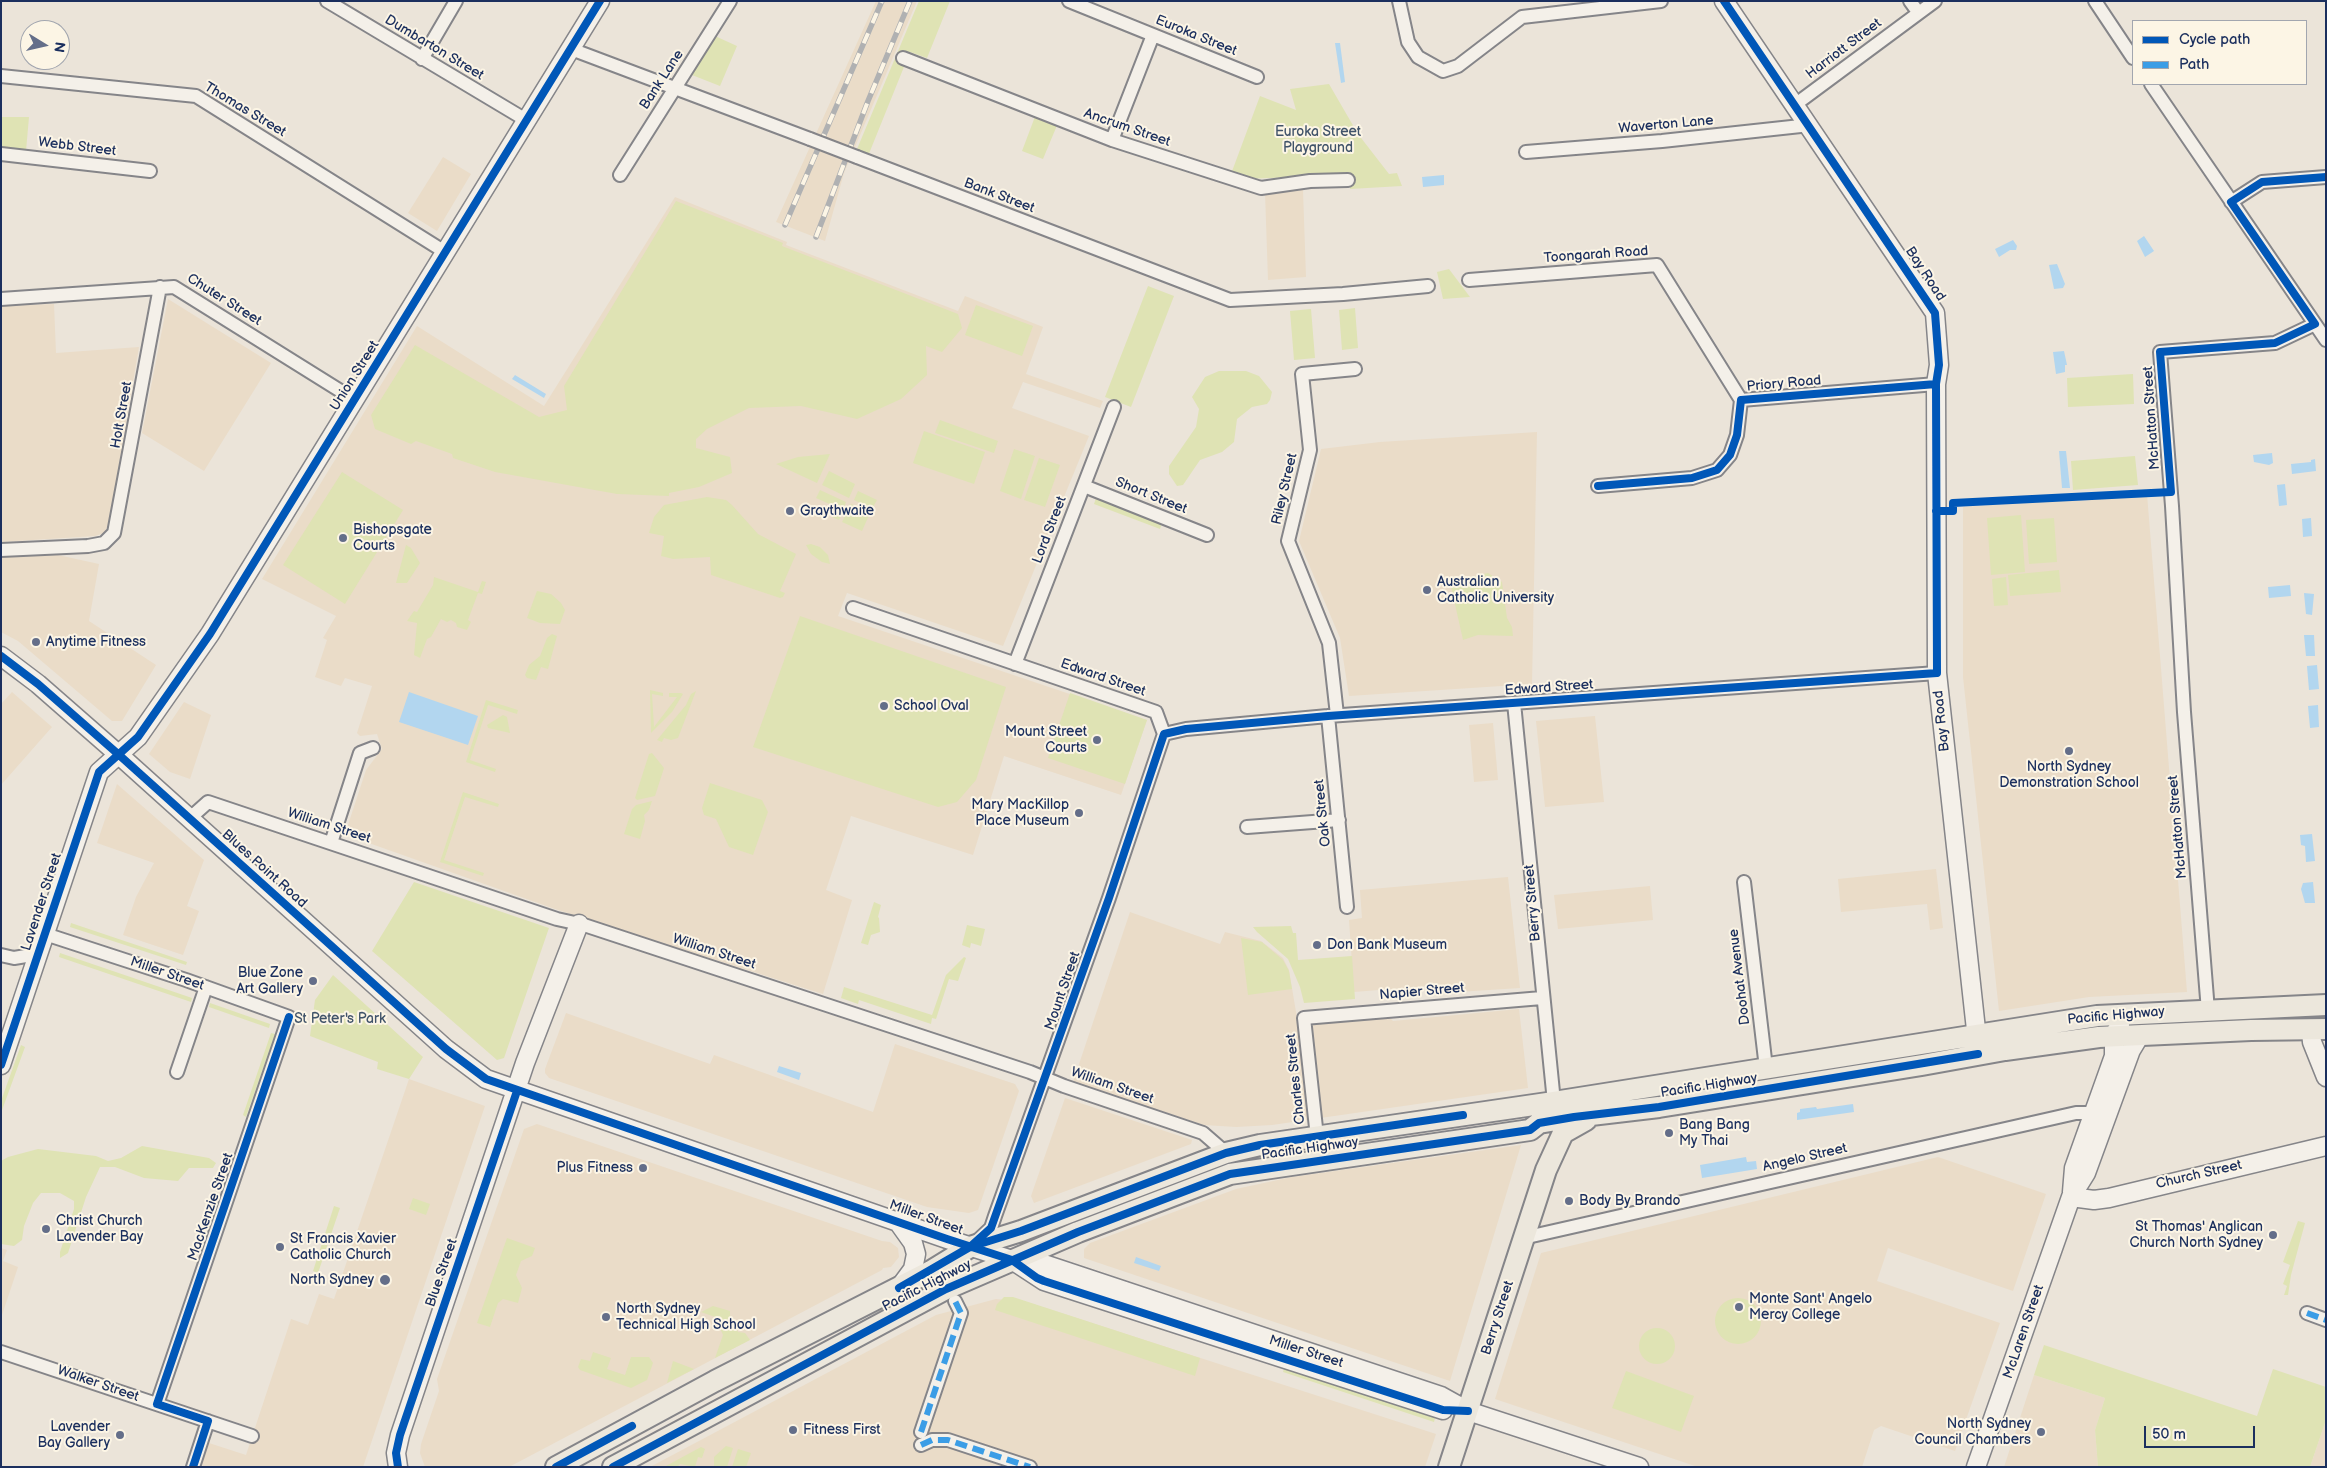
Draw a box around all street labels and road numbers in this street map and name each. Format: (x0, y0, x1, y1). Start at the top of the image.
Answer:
street label: Dumbarton Street (381, 12, 487, 84)
street label: Euroka Street (1153, 12, 1239, 60)
street label: Harriott Street (1803, 15, 1885, 83)
street label: Bank Lane (636, 47, 688, 113)
street label: Thomas Street (201, 79, 289, 141)
street label: Ancrum Street (1081, 105, 1173, 151)
street label: Waverton Lane (1618, 112, 1714, 138)
street label: Webb Street (37, 134, 117, 160)
street label: Bank Street (961, 175, 1037, 217)
street label: Toongarah Road (1543, 243, 1649, 267)
street label: Bay Road (1901, 244, 1949, 304)
street label: Chuter Street (184, 270, 264, 330)
street label: Union Street (327, 338, 383, 414)
street label: McHatton Street (2140, 366, 2164, 470)
street label: Priory Road (1746, 372, 1822, 396)
street label: Holt Street (108, 380, 136, 450)
street label: Riley Street (1269, 452, 1301, 526)
street label: Short Street (1113, 474, 1189, 518)
street label: Lord Street (1030, 494, 1070, 566)
street label: Edward Street (1058, 656, 1148, 700)
street label: Edward Street (1504, 677, 1594, 699)
street label: Bay Road (1930, 690, 1954, 752)
street label: McHatton Street (2165, 774, 2191, 880)
street label: Oak Street (1311, 779, 1335, 847)
street label: William Street (285, 805, 373, 847)
street label: Blues Point Road (218, 826, 310, 912)
street label: Lavender Street (18, 851, 66, 953)
street label: Berry Street (1521, 864, 1545, 942)
street label: Doohat Avenue (1726, 928, 1754, 1026)
street label: William Street (670, 931, 758, 973)
street label: Mount Street (1042, 949, 1084, 1033)
street label: Miller Street (128, 954, 206, 994)
street label: Napier Street (1379, 980, 1465, 1004)
street label: Pacific Highway (2067, 1003, 2165, 1029)
street label: Charles Street (1283, 1033, 1309, 1125)
street label: William Street (1068, 1064, 1156, 1108)
street label: Pacific Highway (1659, 1070, 1759, 1102)
street label: Pacific Highway (1260, 1134, 1360, 1164)
street label: Angelo Street (1761, 1140, 1849, 1176)
street label: MacKenzie Street (185, 1151, 237, 1263)
street label: Church Street (2154, 1157, 2244, 1193)
street label: Miller Street (887, 1197, 965, 1239)
street label: Blue Street (422, 1237, 462, 1309)
street label: Pacific Highway (880, 1256, 974, 1316)
street label: Berry Street (1478, 1279, 1518, 1357)
street label: McLaren Street (2000, 1283, 2048, 1381)
street label: Miller Street (1267, 1332, 1345, 1372)
street label: Walker Street (55, 1362, 141, 1406)

